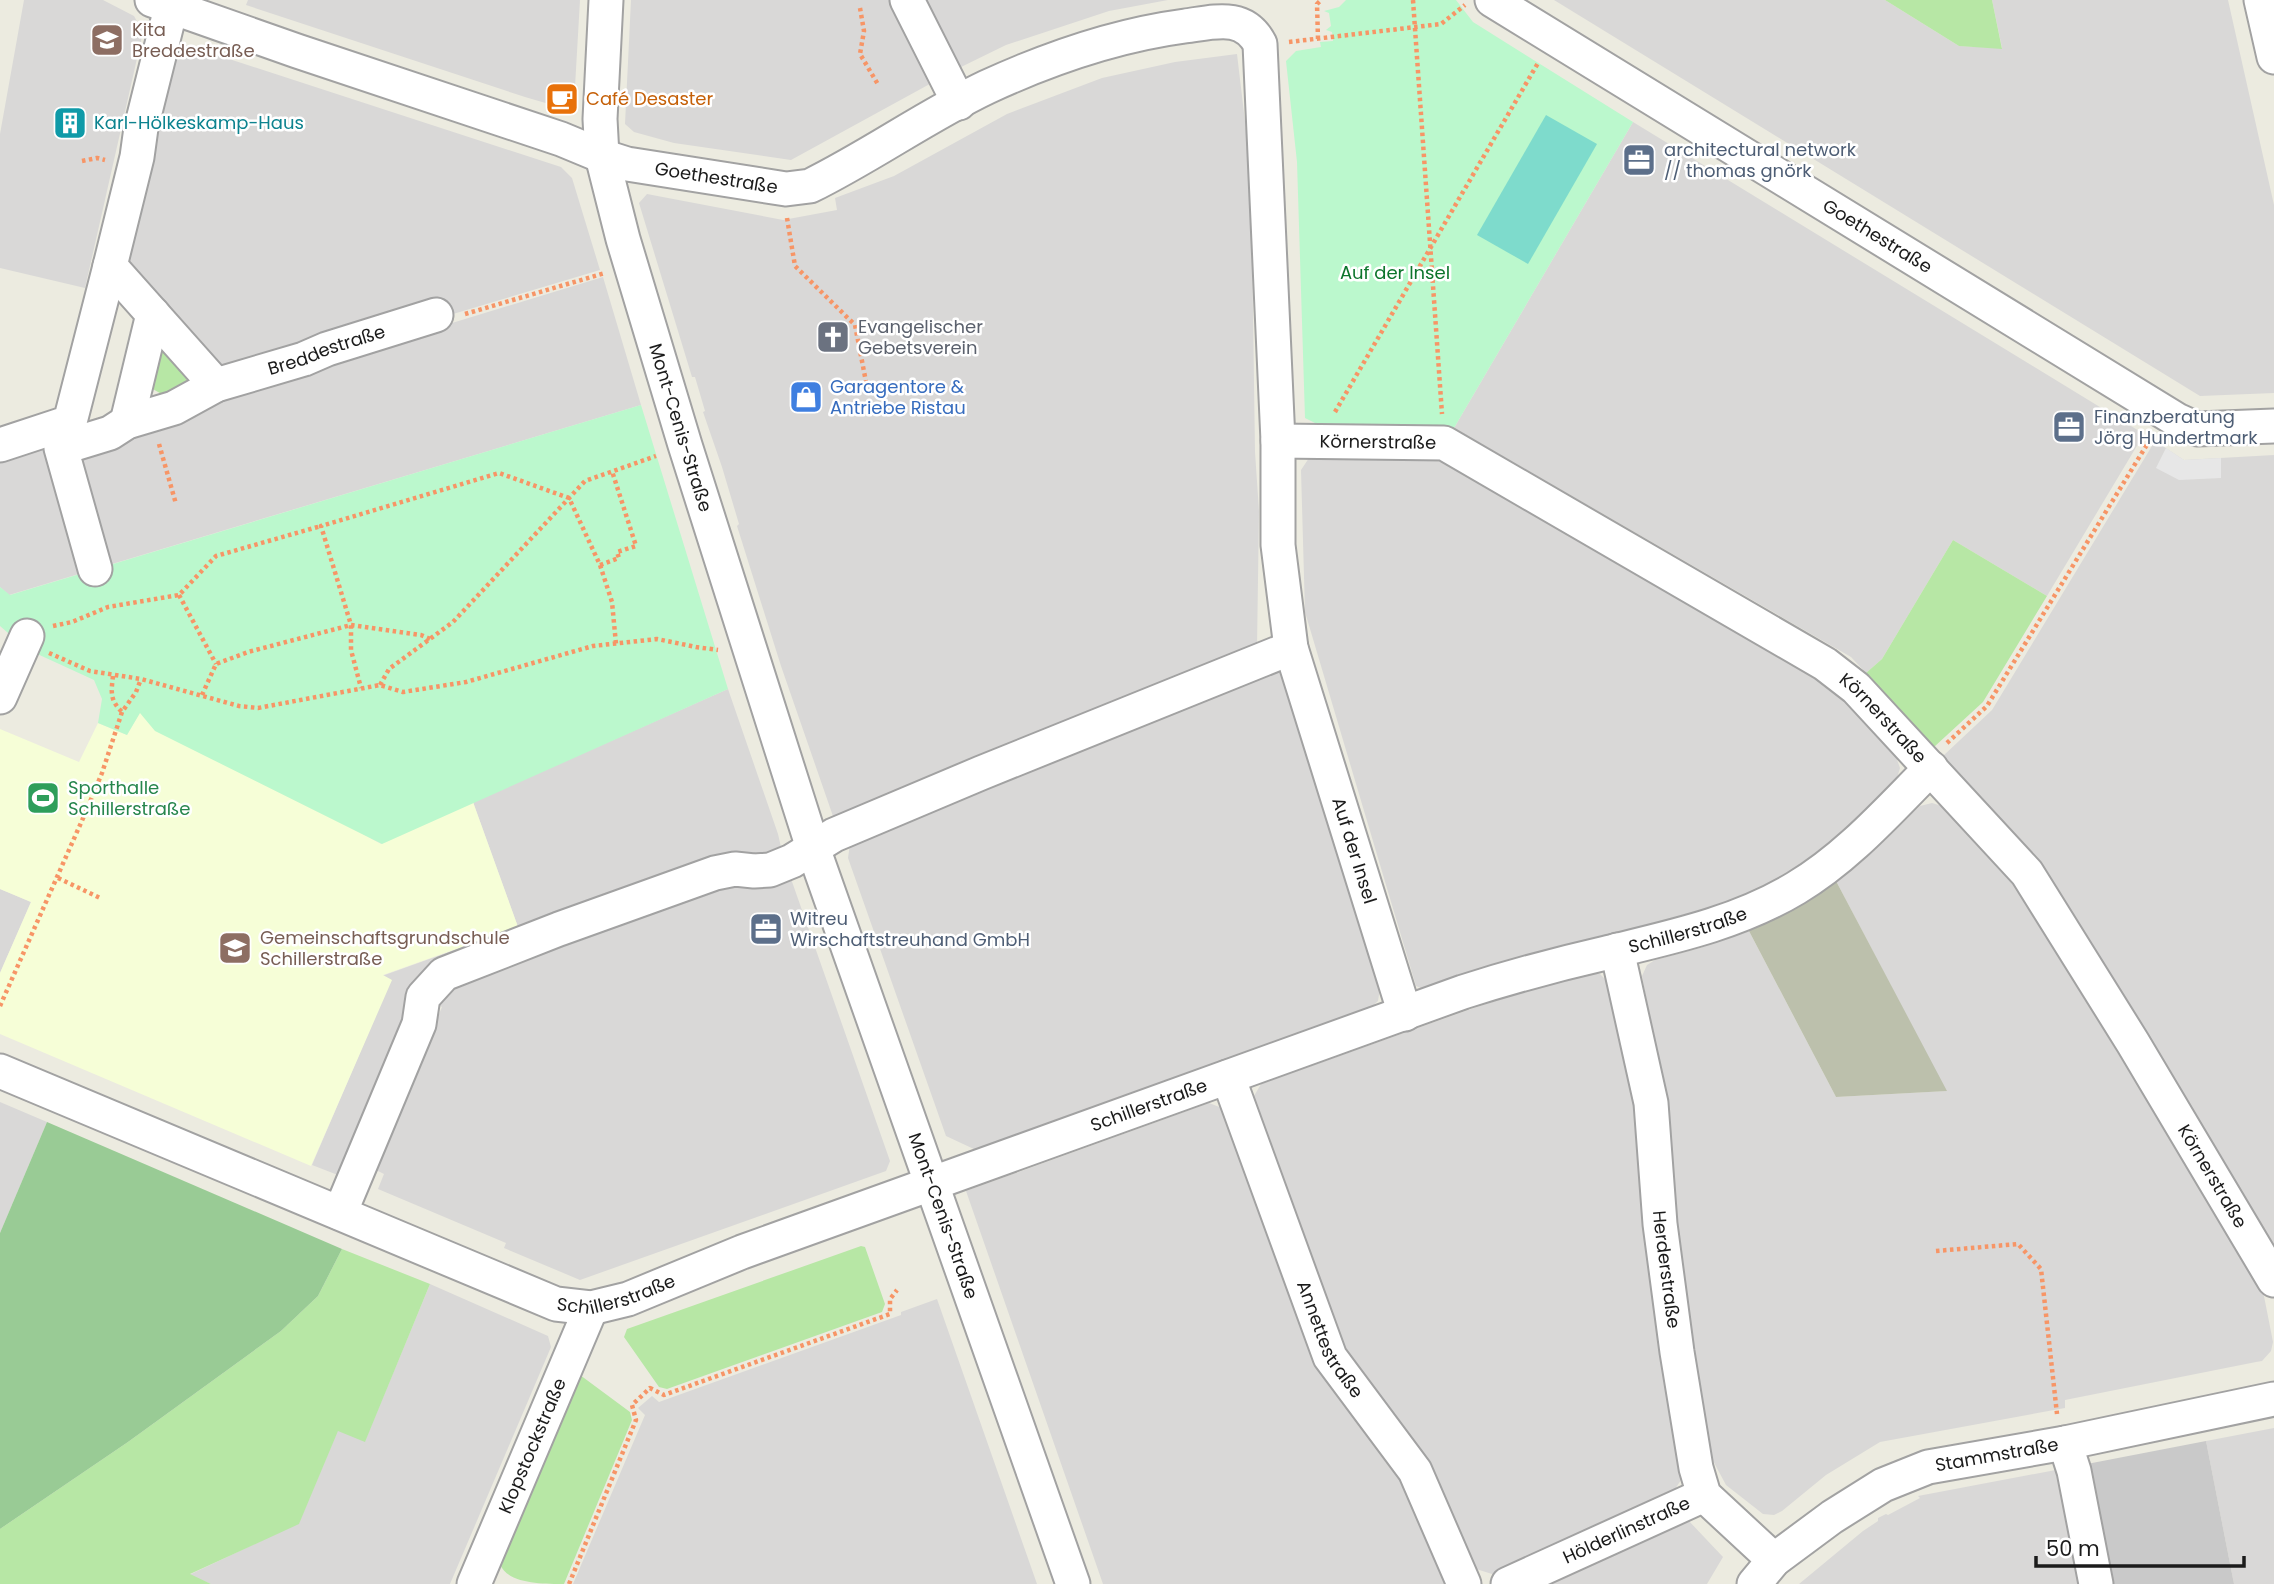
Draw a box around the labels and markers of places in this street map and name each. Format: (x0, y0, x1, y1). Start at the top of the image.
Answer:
place label: Kita Breddestraße (132, 17, 255, 63)
school or university icon: Kita Breddestraße (88, 21, 126, 59)
cafe icon: Café Desaster (543, 80, 581, 118)
place label: Café Desaster (586, 86, 714, 111)
building icon: Karl-Hölkeskamp-Haus (51, 104, 89, 142)
place label: Karl-Hölkeskamp-Haus (94, 110, 304, 135)
place label: architectural network // thomas gnörk (1664, 137, 1857, 183)
office icon: architectural network // thomas gnörk (1620, 141, 1658, 179)
place label: Evangelischer Gebetsverein (858, 314, 983, 360)
church icon: Evangelischer Gebetsverein (814, 318, 852, 356)
place label: Garagentore & Antriebe Ristau (830, 374, 966, 420)
shop icon: Garagentore & Antriebe Ristau (787, 378, 825, 416)
place label: Finanzberatung Jörg Hundertmark (2094, 404, 2258, 450)
office icon: Finanzberatung Jörg Hundertmark (2050, 408, 2088, 446)
place label: Sporthalle Schillerstraße (68, 775, 190, 821)
sports icon: Sporthalle Schillerstraße (24, 779, 62, 817)
place label: Witreu Wirschaftstreuhand GmbH (790, 906, 1030, 952)
office icon: Witreu Wirschaftstreuhand GmbH (747, 910, 785, 948)
place label: Gemeinschaftsgrundschule Schillerstraße (260, 925, 510, 971)
school or university icon: Gemeinschaftsgrundschule Schillerstraße (216, 929, 254, 967)

